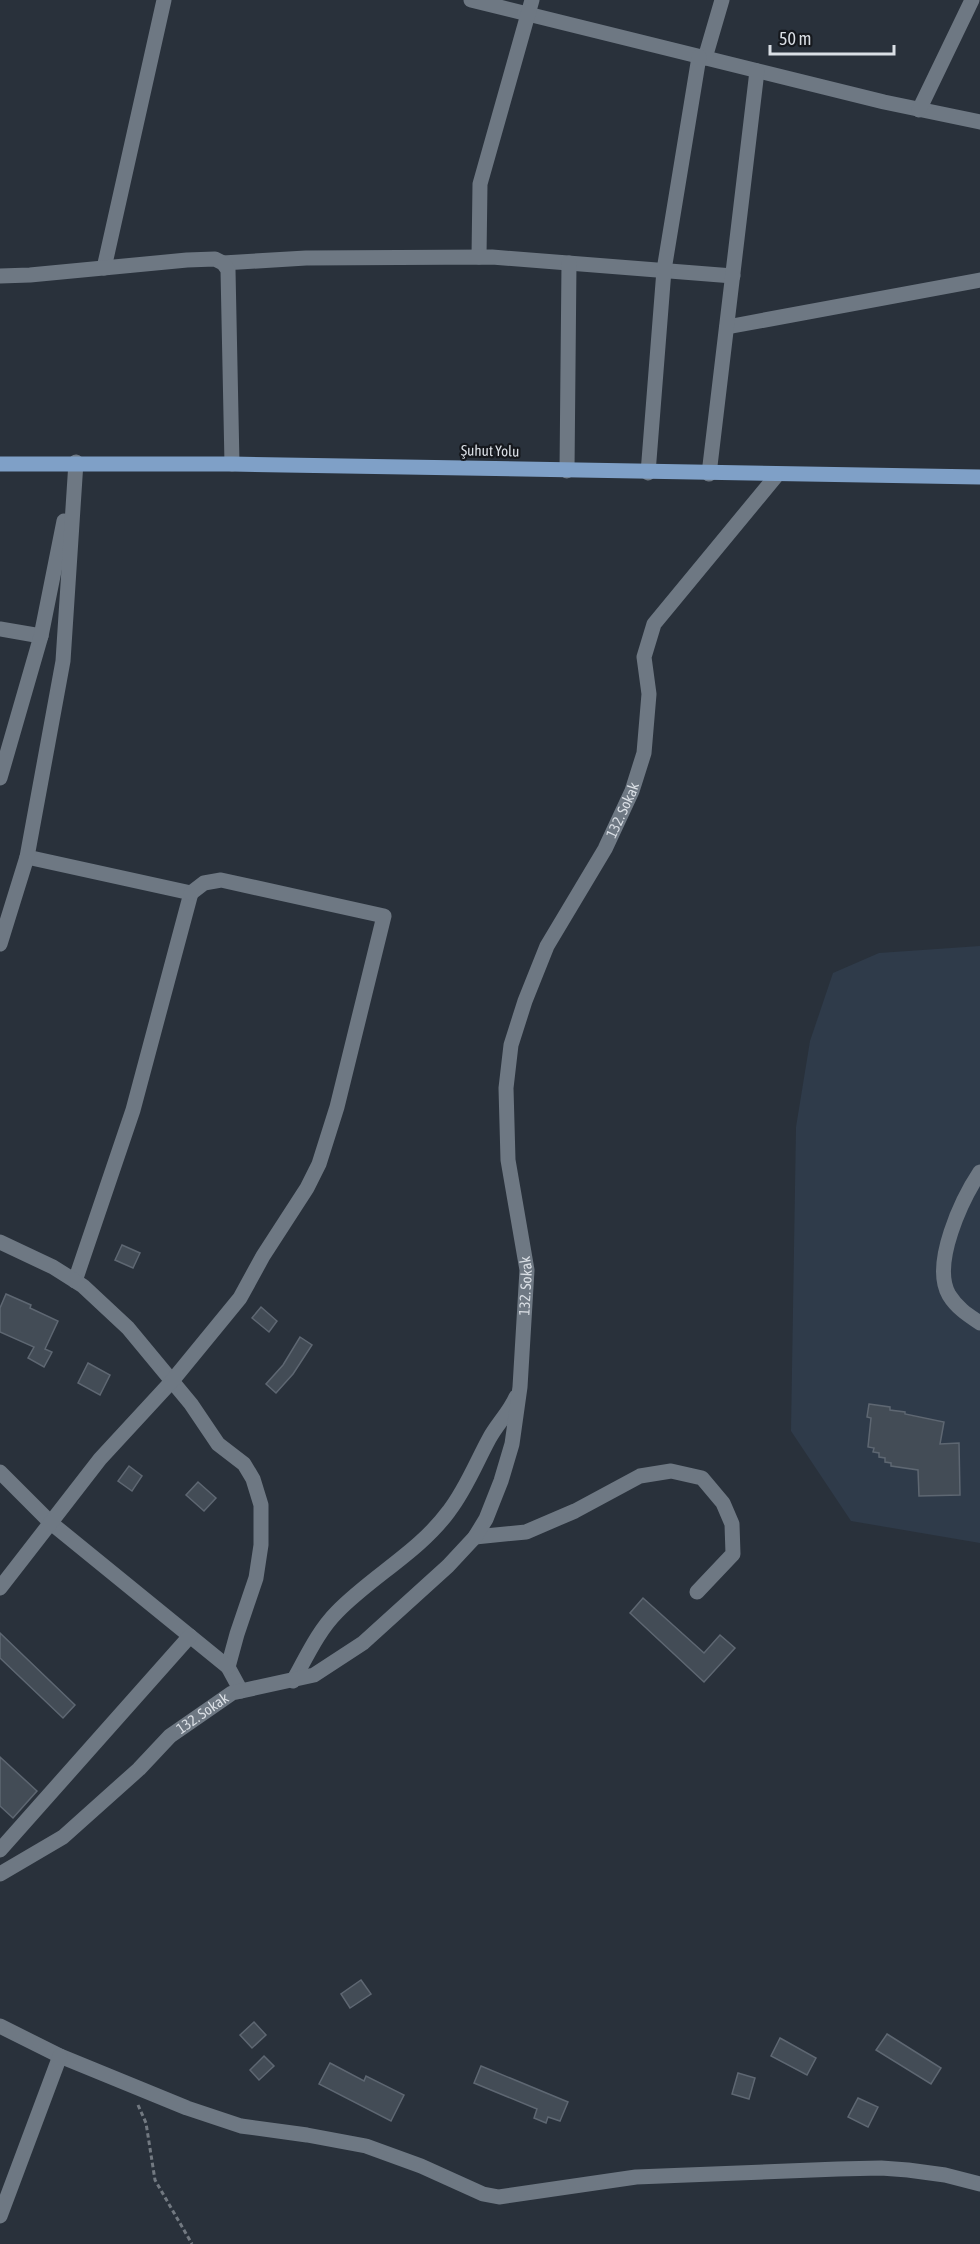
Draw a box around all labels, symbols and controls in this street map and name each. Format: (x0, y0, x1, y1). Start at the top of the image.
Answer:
scale bar (770, 18, 894, 56)
text: 50 m (779, 28, 811, 49)
street label: Şuhut Yolu (461, 441, 519, 460)
street label: 132. Sokak (602, 780, 642, 841)
street label: 132. Sokak (515, 1255, 535, 1316)
street label: 132. Sokak (173, 1689, 232, 1737)

